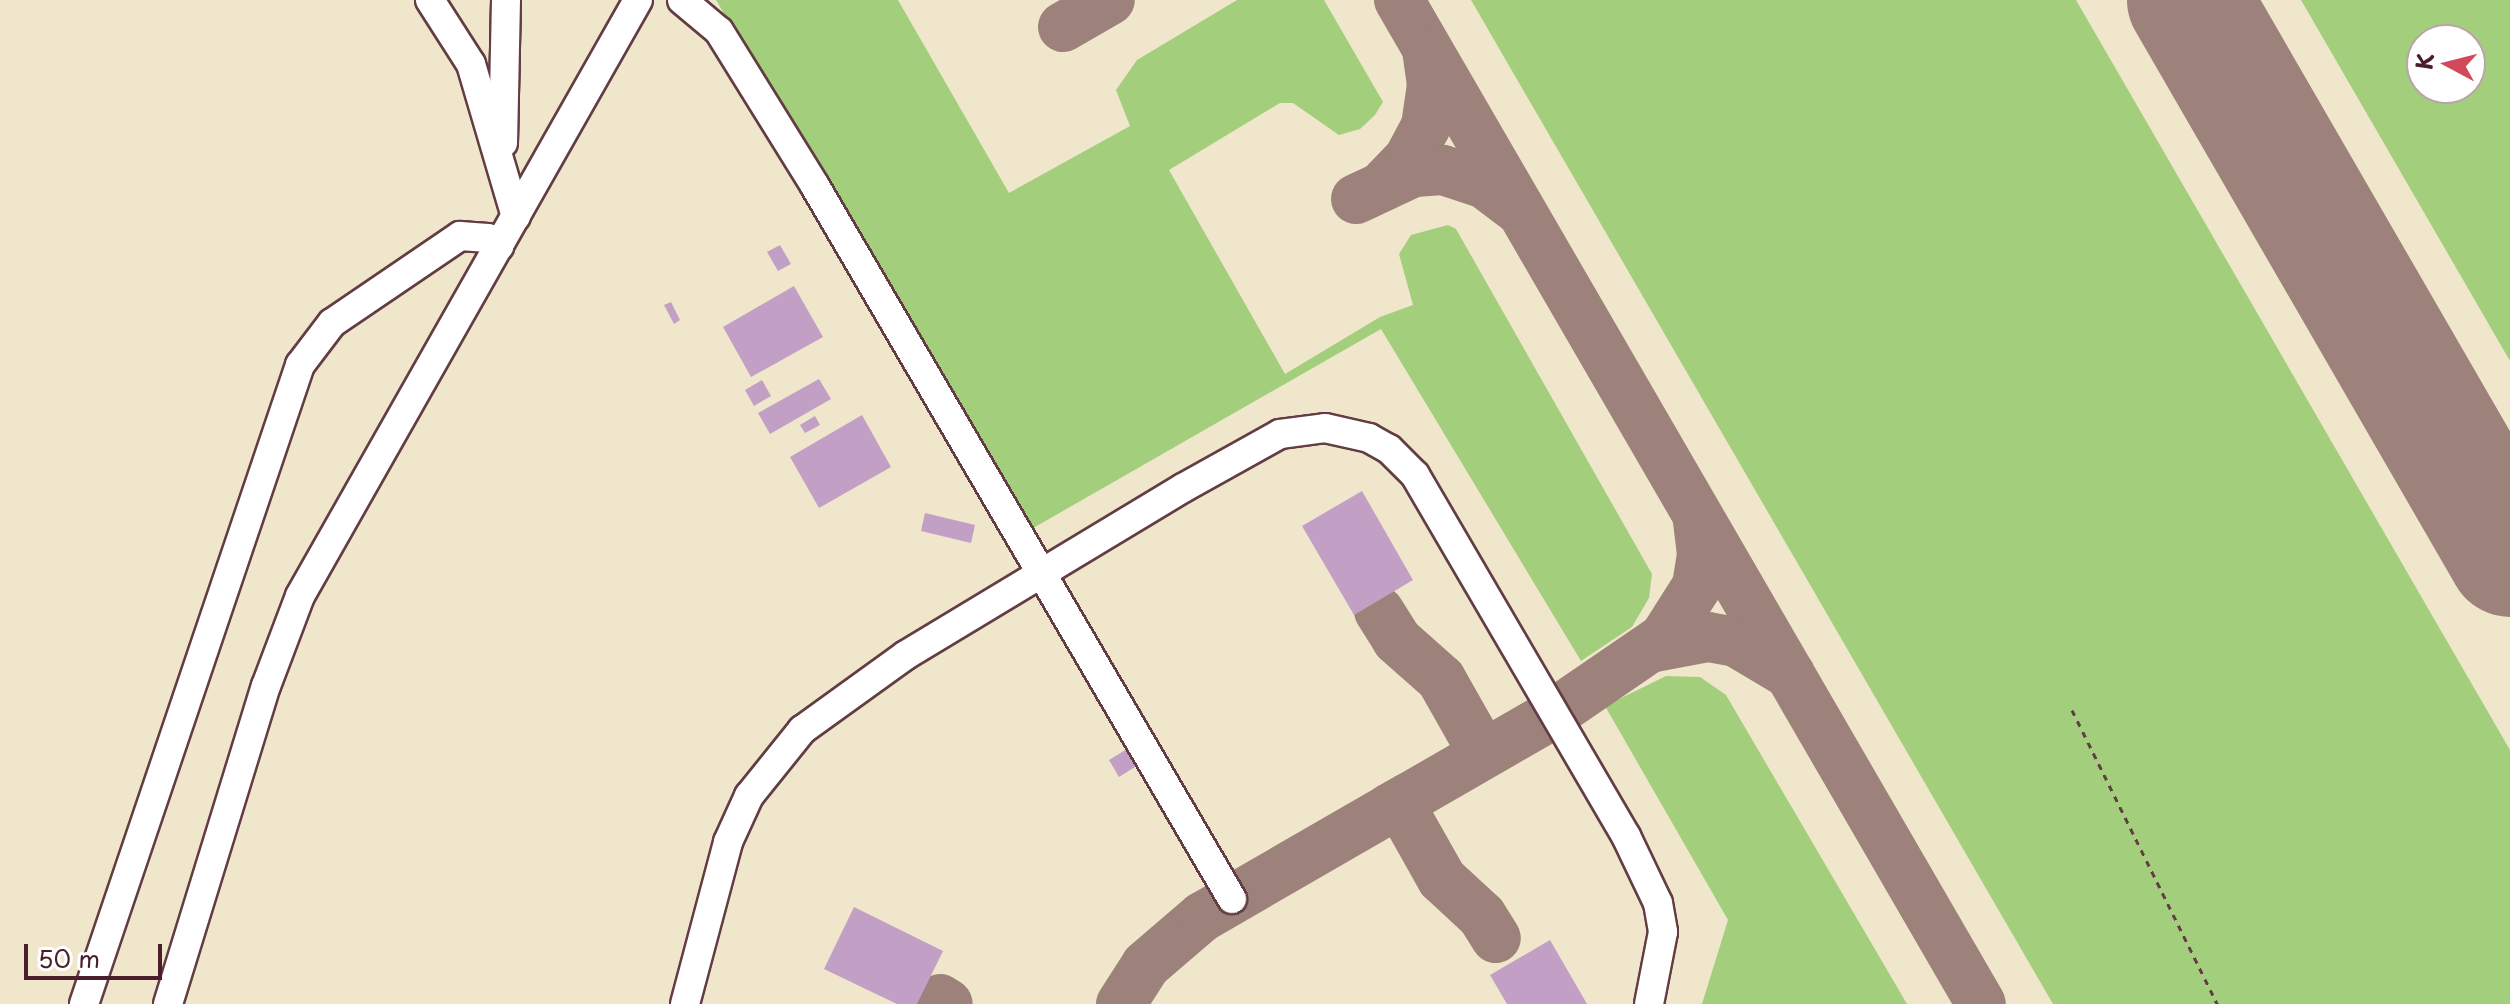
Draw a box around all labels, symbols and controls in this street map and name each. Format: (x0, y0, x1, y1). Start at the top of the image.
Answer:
north arrow (2406, 24, 2486, 104)
text: K (2406, 51, 2441, 71)
scale bar (28, 928, 166, 978)
text: 50 m (38, 940, 100, 976)

